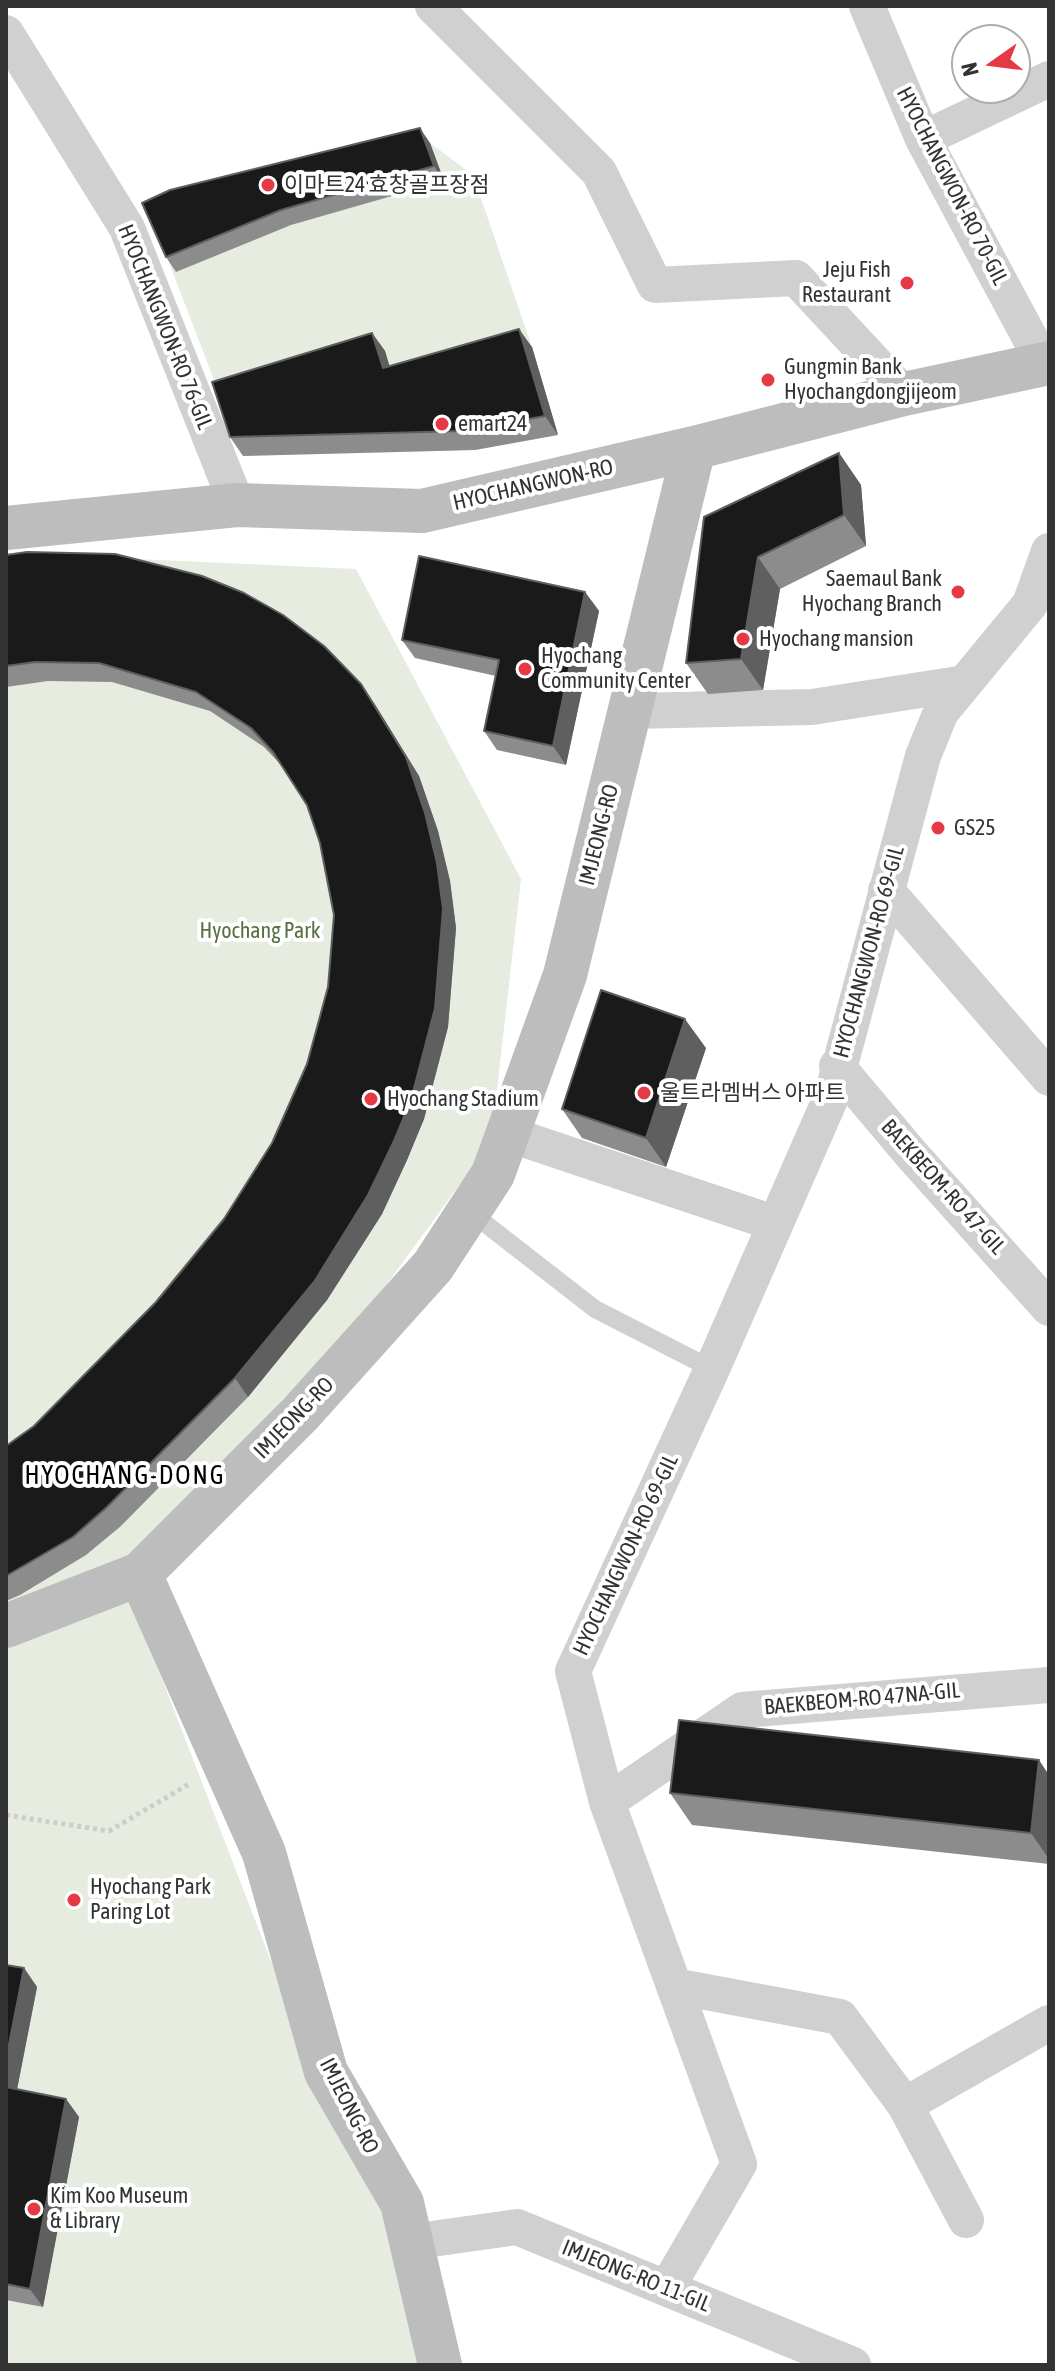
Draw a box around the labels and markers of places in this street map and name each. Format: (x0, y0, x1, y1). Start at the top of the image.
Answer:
place label: 이마트24 효창골프장점 (284, 172, 490, 198)
marker: 이마트24 효창골프장점 (259, 176, 277, 194)
place label: Jeju Fish Restaurant (802, 257, 891, 308)
marker: Jeju Fish Restaurant (898, 274, 916, 292)
place label: Gungmin Bank Hyochangdongjijeom (784, 354, 957, 406)
marker: Gungmin Bank Hyochangdongjijeom (759, 371, 777, 389)
place label: emart24 (458, 411, 527, 437)
marker: emart24 (433, 415, 451, 433)
place label: Saemaul Bank Hyochang Branch (802, 566, 942, 618)
marker: Saemaul Bank Hyochang Branch (949, 583, 967, 601)
place label: Hyochang mansion (759, 626, 914, 652)
marker: Hyochang mansion (734, 630, 752, 648)
place label: Hyochang Community Center (541, 643, 691, 694)
marker: Hyochang Community Center (516, 660, 534, 678)
place label: GS25 (954, 815, 996, 841)
marker: GS25 (929, 819, 947, 837)
place label: 울트라멤버스 아파트 (660, 1080, 845, 1106)
marker: 울트라멤버스 아파트 (635, 1084, 653, 1102)
place label: Hyochang Stadium (387, 1086, 539, 1112)
marker: Hyochang Stadium (362, 1090, 380, 1108)
place label: Hyochang Park Paring Lot (90, 1874, 211, 1926)
marker: Hyochang Park Paring Lot (65, 1891, 83, 1909)
place label: Kim Koo Museum & Library (50, 2183, 188, 2234)
marker: Kim Koo Museum & Library (25, 2200, 43, 2218)

